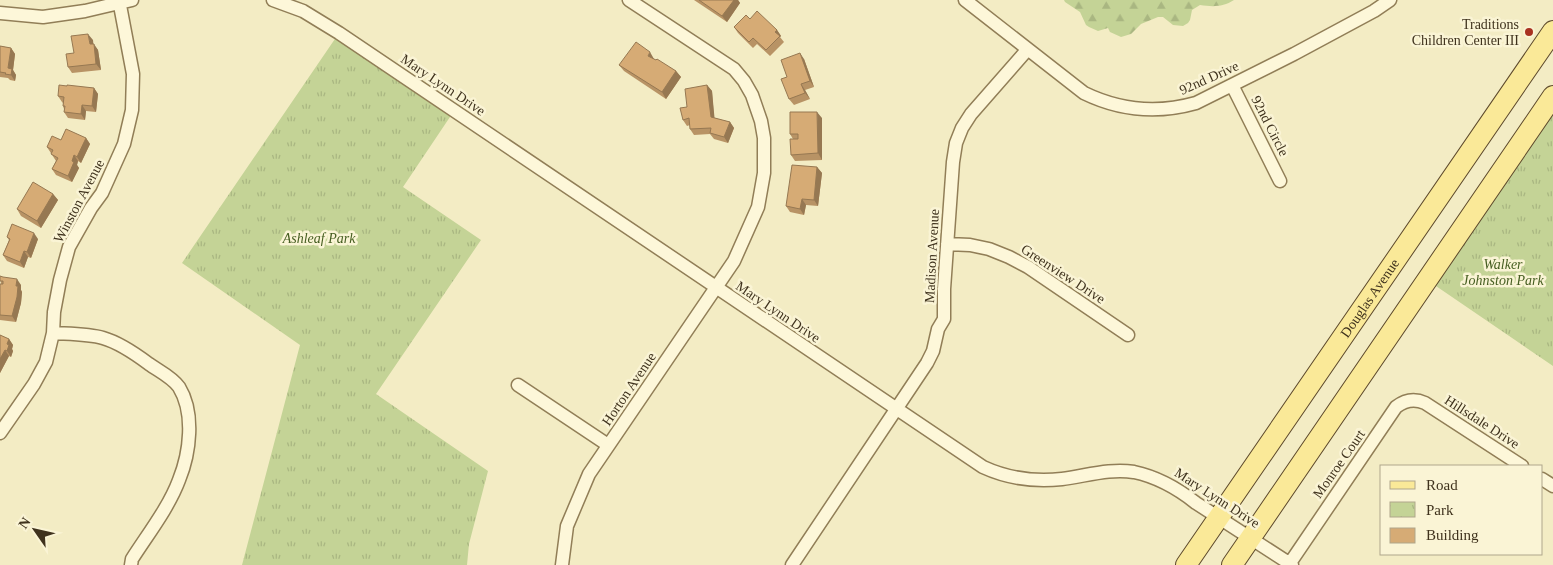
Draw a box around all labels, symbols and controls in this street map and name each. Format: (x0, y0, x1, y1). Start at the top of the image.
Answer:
place label: Traditions Children Center III (1412, 17, 1519, 48)
marker: Traditions Children Center III (1523, 26, 1535, 38)
street label: Mary Lynn Drive (398, 51, 488, 119)
street label: 92nd Drive (1177, 58, 1241, 98)
street label: 92nd Circle (1248, 93, 1292, 159)
street label: Winston Avenue (51, 157, 107, 245)
street label: Madison Avenue (922, 209, 942, 303)
park label: Ashleaf Park (282, 231, 356, 246)
street label: Greenview Drive (1018, 241, 1108, 307)
street label: Douglas Avenue (1337, 256, 1402, 340)
park label: Walker Johnston Park (1462, 257, 1544, 288)
street label: Mary Lynn Drive (733, 278, 823, 346)
street label: Horton Avenue (599, 350, 659, 428)
street label: Hillsdale Drive (1442, 392, 1522, 452)
street label: Monroe Court (1310, 427, 1368, 501)
street label: Mary Lynn Drive (1172, 465, 1262, 531)
legend (1380, 465, 1543, 555)
text: Road (1426, 477, 1458, 493)
text: Park (1426, 502, 1454, 518)
north arrow (10, 505, 60, 555)
text: N (16, 515, 34, 531)
text: Building (1426, 527, 1479, 543)

